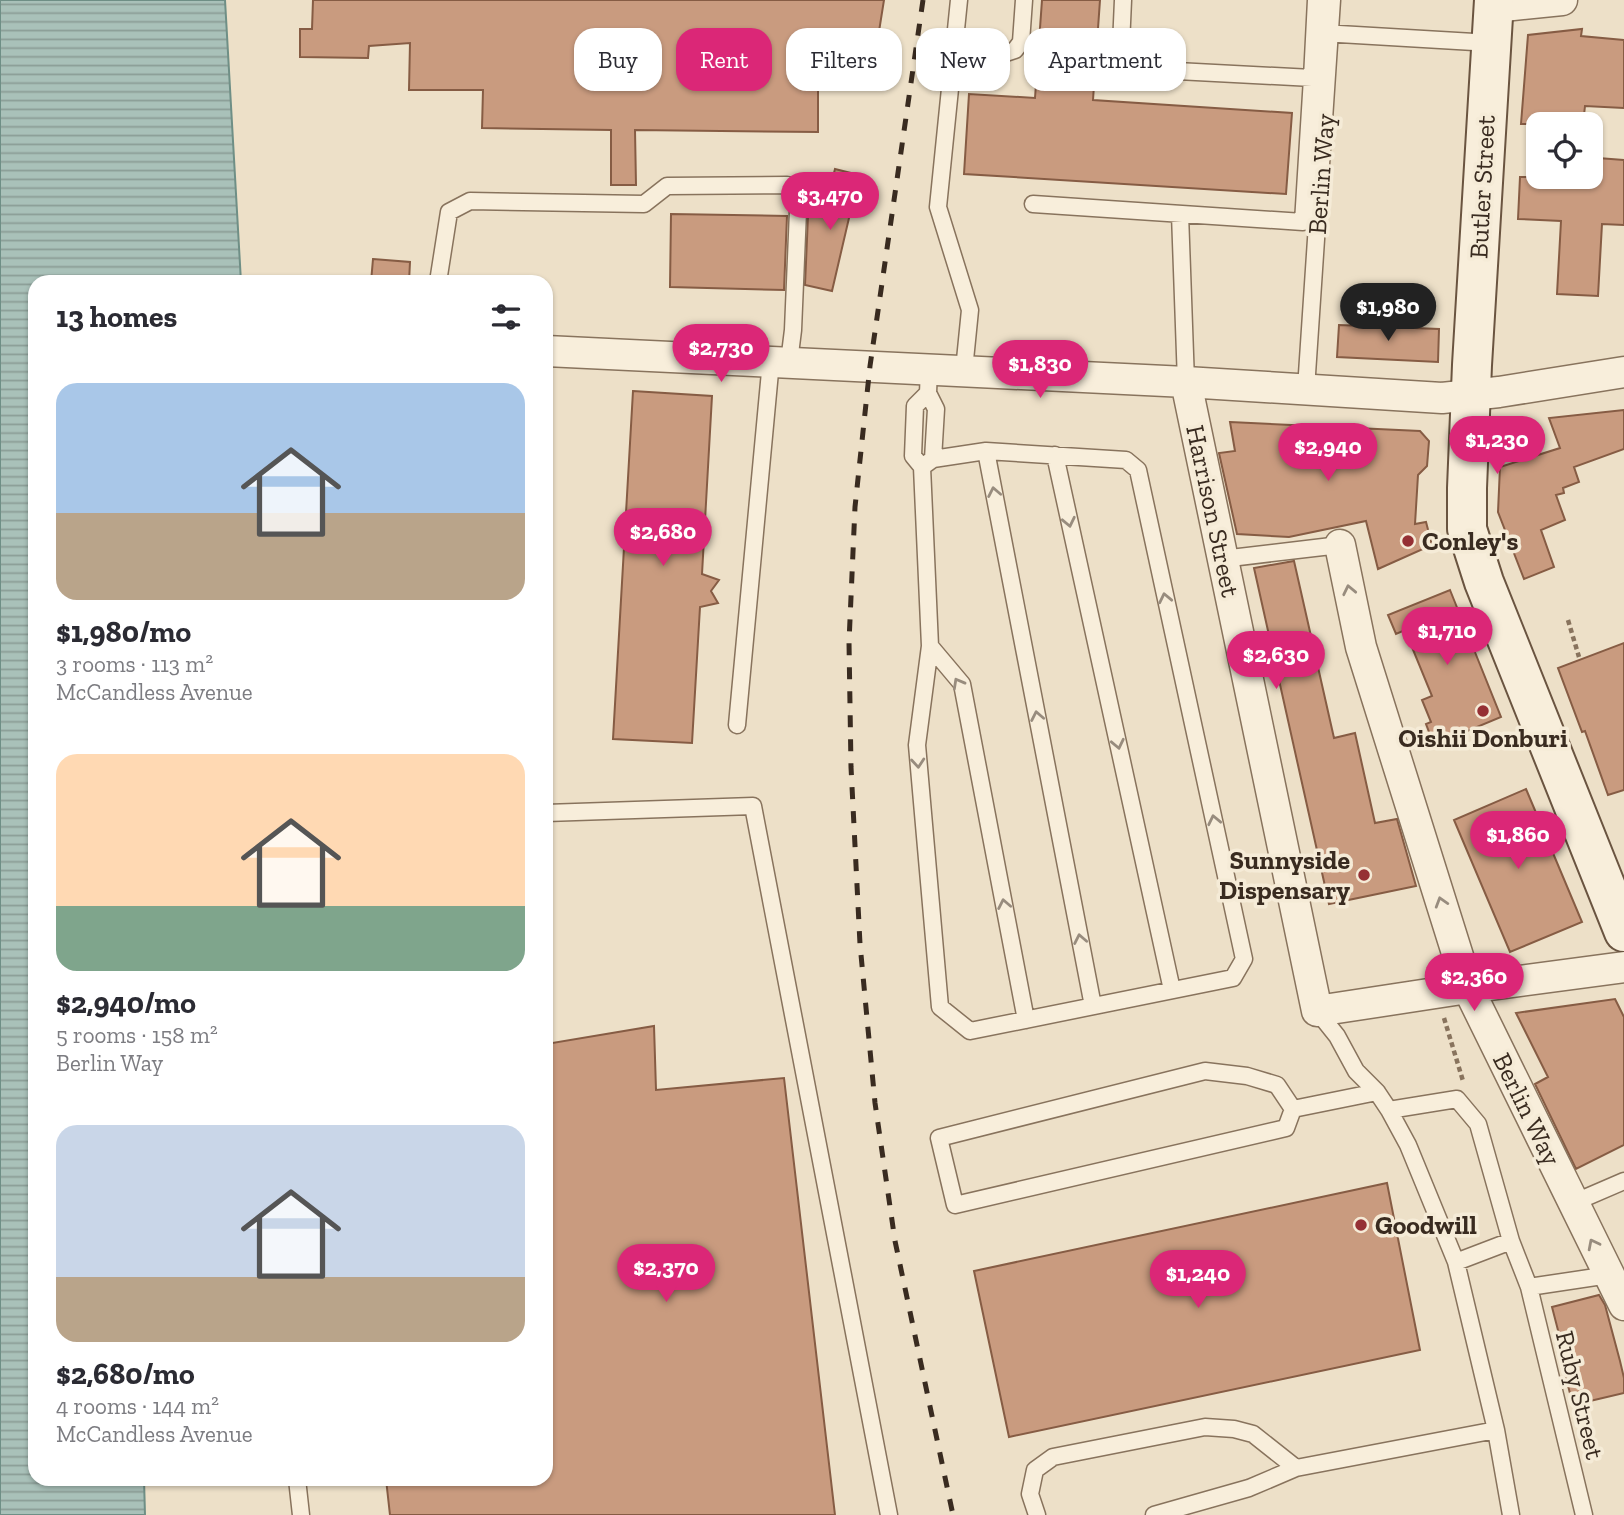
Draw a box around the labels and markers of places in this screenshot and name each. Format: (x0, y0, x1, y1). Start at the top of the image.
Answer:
pin: $3,470 (773, 173, 887, 232)
pin: $1,980 (1331, 284, 1445, 343)
pin: $2,730 (664, 324, 778, 384)
pin: $1,830 (983, 340, 1097, 400)
pin: $1,230 (1440, 416, 1554, 476)
pin: $2,940 (1271, 424, 1385, 483)
pin: $2,680 (606, 508, 720, 568)
place label: Conley's (1422, 525, 1519, 557)
marker: Conley's (1400, 533, 1416, 549)
pin: $1,710 (1390, 608, 1504, 667)
pin: $2,630 (1219, 632, 1333, 691)
marker: Oishii Donburi (1475, 703, 1491, 719)
place label: Oishii Donburi (1398, 722, 1568, 754)
pin: $1,860 (1461, 812, 1575, 871)
place label: Sunnyside Dispensary (1219, 844, 1350, 906)
marker: Sunnyside Dispensary (1356, 867, 1372, 883)
pin: $2,360 (1417, 954, 1531, 1013)
place label: Goodwill (1375, 1209, 1477, 1241)
marker: Goodwill (1353, 1217, 1369, 1233)
pin: $2,370 (609, 1244, 723, 1304)
pin: $1,240 (1141, 1250, 1255, 1310)

